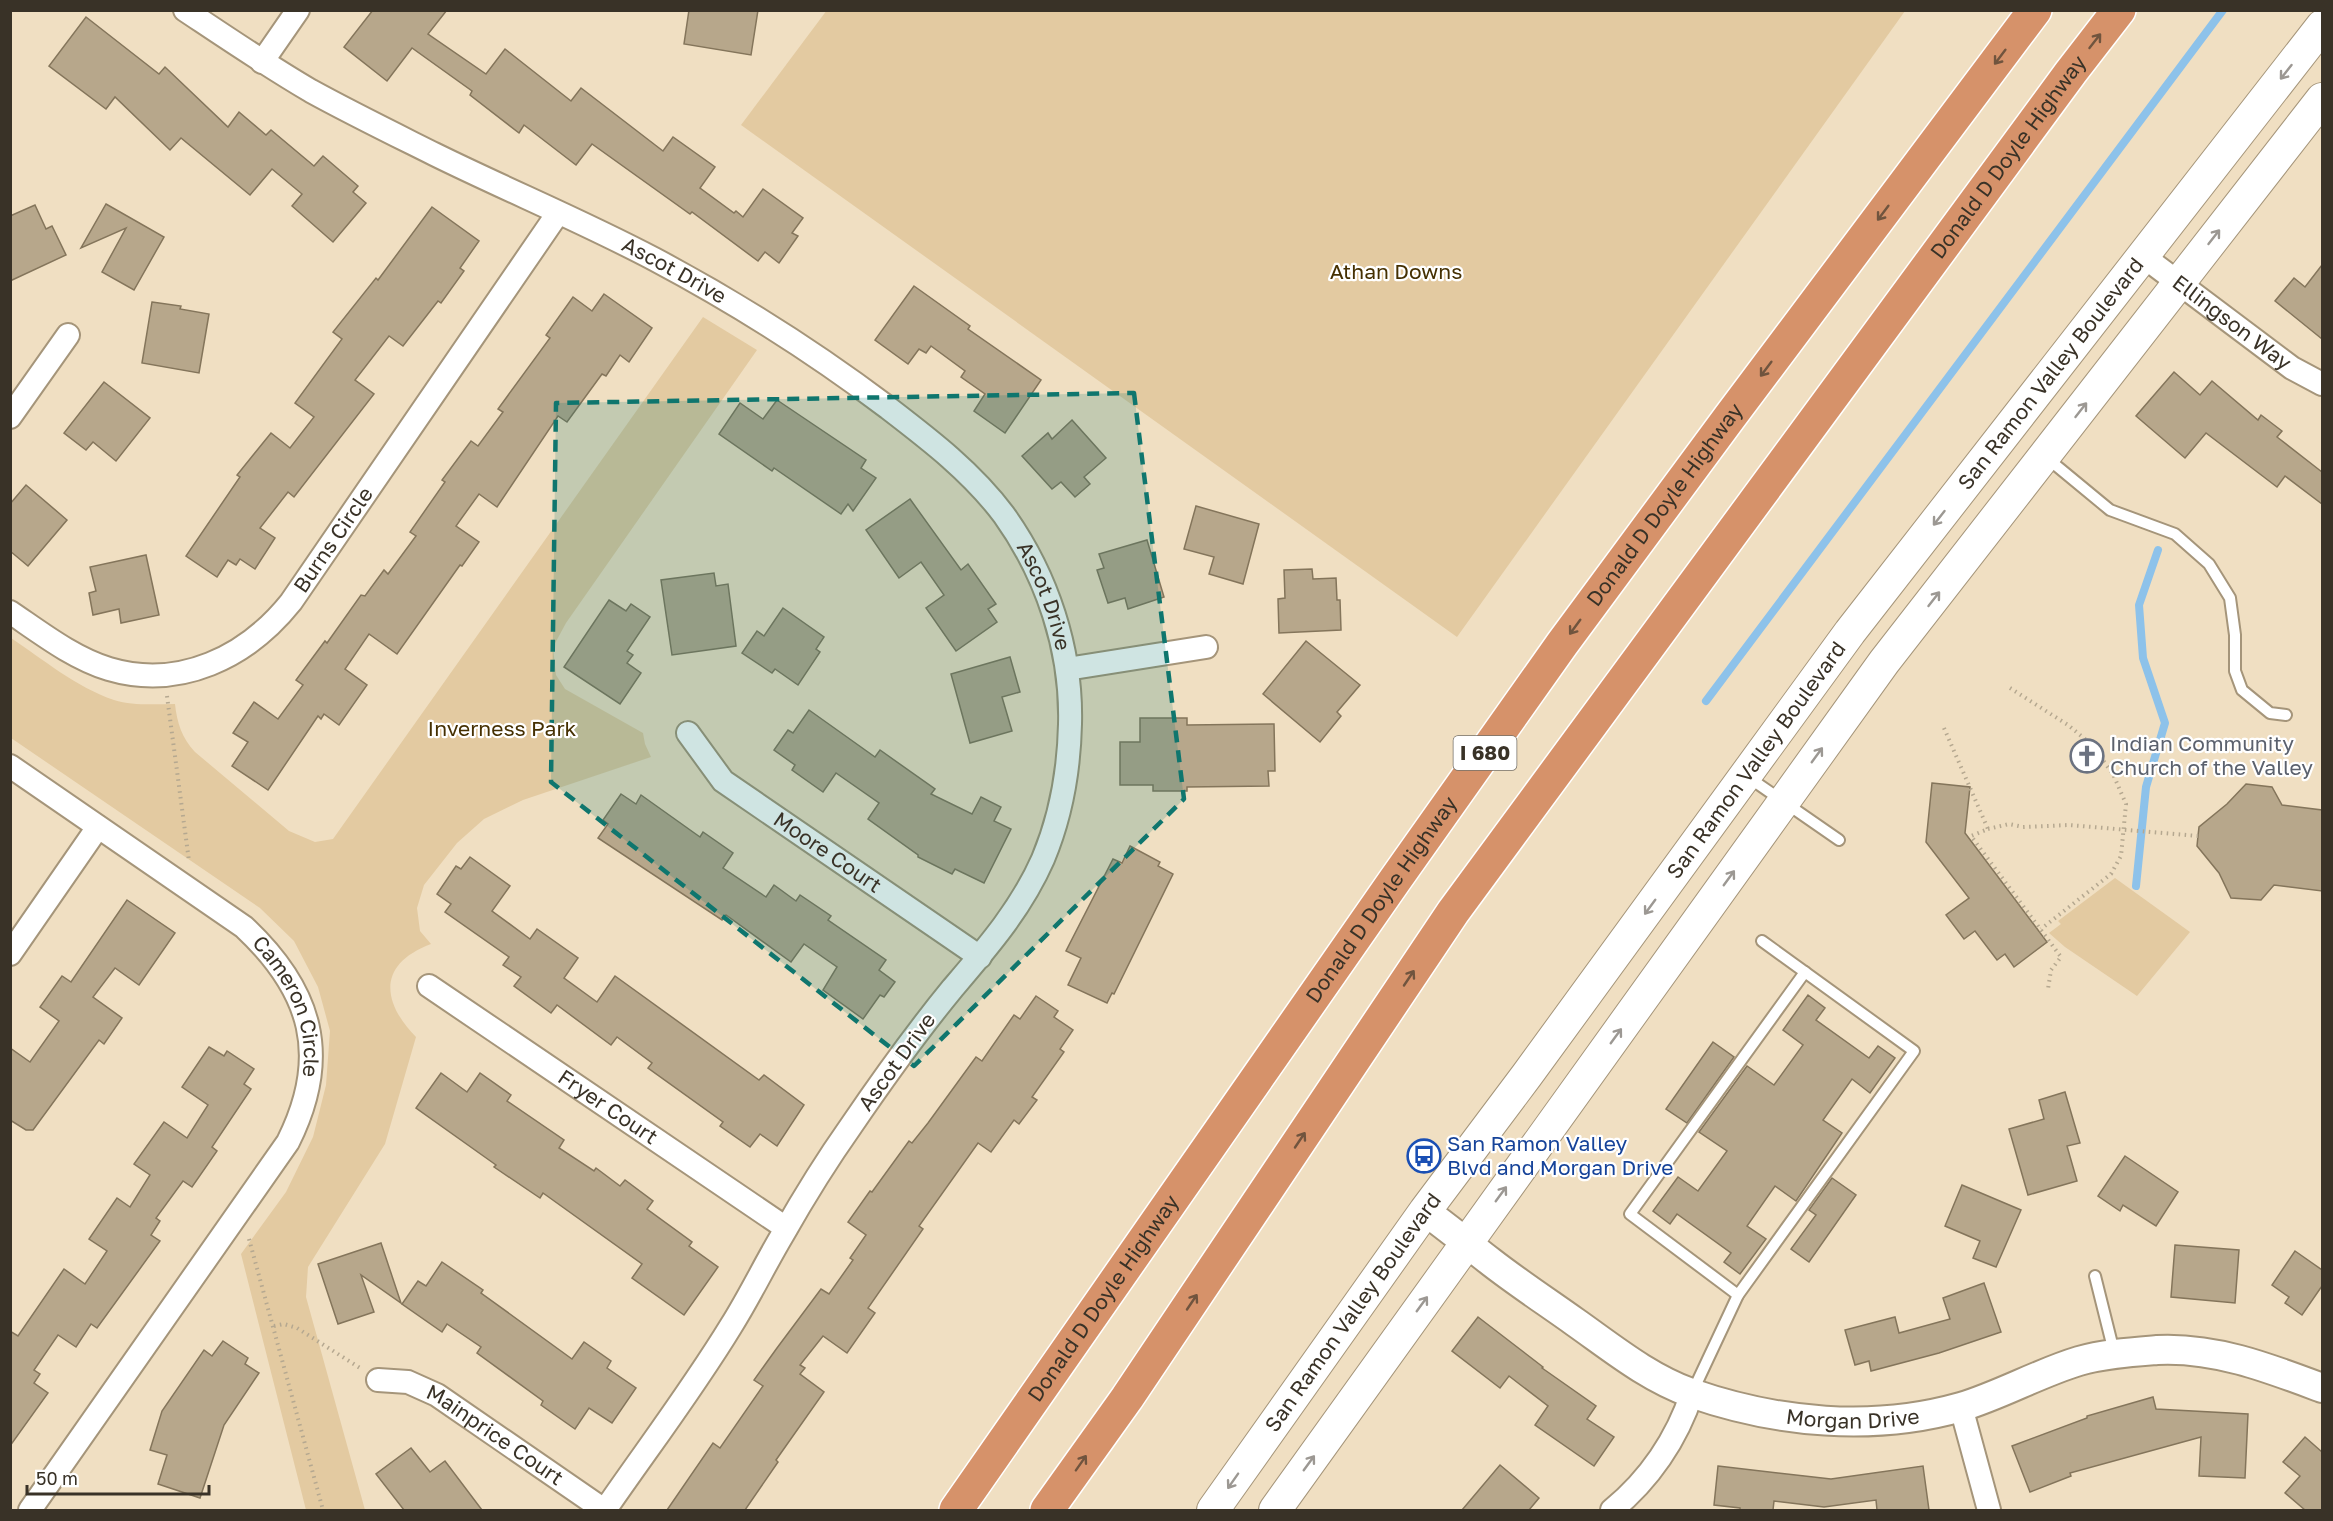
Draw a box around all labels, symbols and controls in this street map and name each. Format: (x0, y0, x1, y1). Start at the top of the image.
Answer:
one-way arrow (2088, 34, 2101, 50)
street label: Donald D Doyle Highway (1924, 49, 2091, 263)
one-way arrow (1994, 49, 2006, 65)
one-way arrow (2280, 64, 2293, 80)
one-way arrow (1877, 205, 1890, 221)
one-way arrow (2208, 230, 2221, 246)
street label: Ascot Drive (618, 231, 731, 309)
street label: San Ramon Valley Boulevard (1952, 252, 2149, 494)
park label: Athan Downs (1330, 258, 1462, 284)
street label: Ellingson Way (2168, 269, 2297, 375)
one-way arrow (1759, 361, 1772, 377)
street label: Donald D Doyle Highway (1580, 397, 1748, 611)
one-way arrow (2074, 402, 2087, 418)
street label: Burns Circle (287, 482, 378, 597)
one-way arrow (1932, 509, 1945, 525)
street label: Ascot Drive (1012, 536, 1077, 653)
one-way arrow (1927, 591, 1940, 607)
one-way arrow (1569, 619, 1582, 635)
street label: San Ramon Valley Boulevard (1661, 636, 1851, 883)
park label: Inverness Park (428, 715, 577, 741)
place label: Indian Community Church of the Valley (2110, 730, 2313, 780)
road number: I 680 (1454, 736, 1516, 770)
church icon: Indian Community Church of the Valley (2069, 738, 2105, 774)
one-way arrow (1811, 747, 1823, 764)
street label: Donald D Doyle Highway (1299, 791, 1462, 1008)
street label: Moore Court (769, 806, 887, 898)
one-way arrow (1723, 870, 1735, 886)
one-way arrow (1643, 899, 1656, 915)
street label: Cameron Circle (247, 930, 325, 1079)
one-way arrow (1403, 971, 1415, 987)
street label: Ascot Drive (852, 1007, 940, 1116)
one-way arrow (1610, 1029, 1622, 1045)
street label: Fryer Court (553, 1063, 663, 1149)
place label: San Ramon Valley Blvd and Morgan Drive (1447, 1130, 1673, 1180)
one-way arrow (1294, 1132, 1306, 1149)
bus stop icon: San Ramon Valley Blvd and Morgan Drive (1406, 1138, 1442, 1174)
street label: San Ramon Valley Boulevard (1259, 1187, 1446, 1437)
one-way arrow (1495, 1187, 1507, 1203)
street label: Donald D Doyle Highway (1022, 1189, 1184, 1406)
one-way arrow (1186, 1294, 1198, 1311)
one-way arrow (1416, 1297, 1428, 1313)
street label: Mainprice Court (423, 1378, 569, 1490)
street label: Morgan Drive (1785, 1402, 1921, 1434)
one-way arrow (1075, 1455, 1087, 1471)
one-way arrow (1303, 1455, 1315, 1471)
scale bar (27, 1458, 208, 1496)
text: 50 m (36, 1467, 78, 1489)
one-way arrow (1227, 1473, 1239, 1489)

